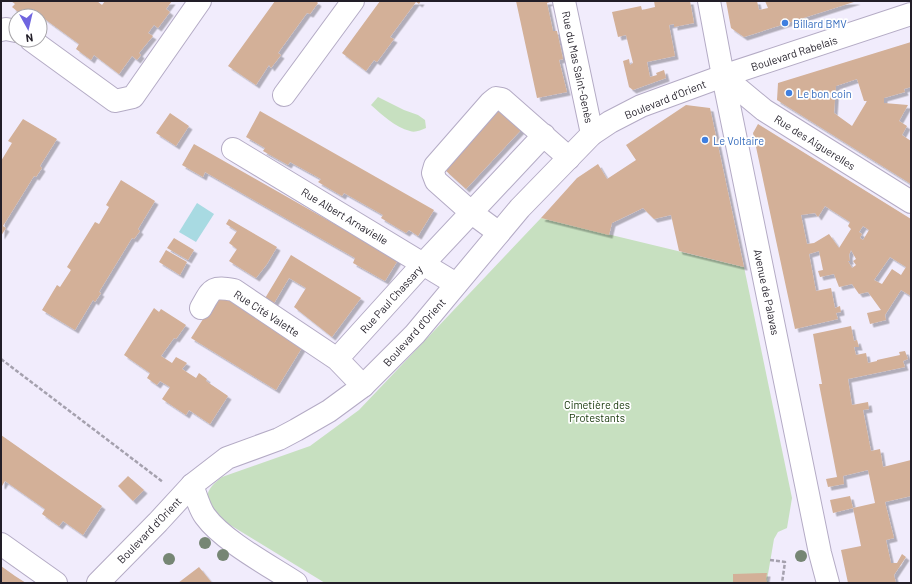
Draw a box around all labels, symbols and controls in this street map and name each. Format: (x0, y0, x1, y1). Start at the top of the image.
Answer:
north arrow (8, 8, 48, 48)
street label: Rue du Mas Saint-Genès (560, 10, 596, 124)
place label: Billard BMV (793, 17, 847, 30)
marker: Billard BMV (780, 18, 790, 28)
text: N (25, 31, 34, 45)
street label: Boulevard Rabelais (749, 33, 839, 73)
street label: Boulevard d'Orient (622, 77, 708, 121)
place label: Le bon coin (797, 87, 852, 100)
marker: Le bon coin (784, 88, 794, 98)
street label: Rue des Aiguerelles (772, 112, 858, 172)
place label: Le Voltaire (713, 134, 764, 147)
marker: Le Voltaire (700, 135, 710, 145)
street label: Rue Albert Arnavielle (299, 185, 391, 247)
street label: Avenue de Palavas (752, 248, 782, 336)
street label: Rue Paul Chassary (357, 262, 425, 336)
street label: Rue Cité Valette (232, 287, 302, 339)
street label: Boulevard d'Orient (380, 295, 448, 369)
park label: Cimetière des Protestants (564, 398, 630, 424)
street label: Boulevard d'Orient (114, 494, 184, 566)

